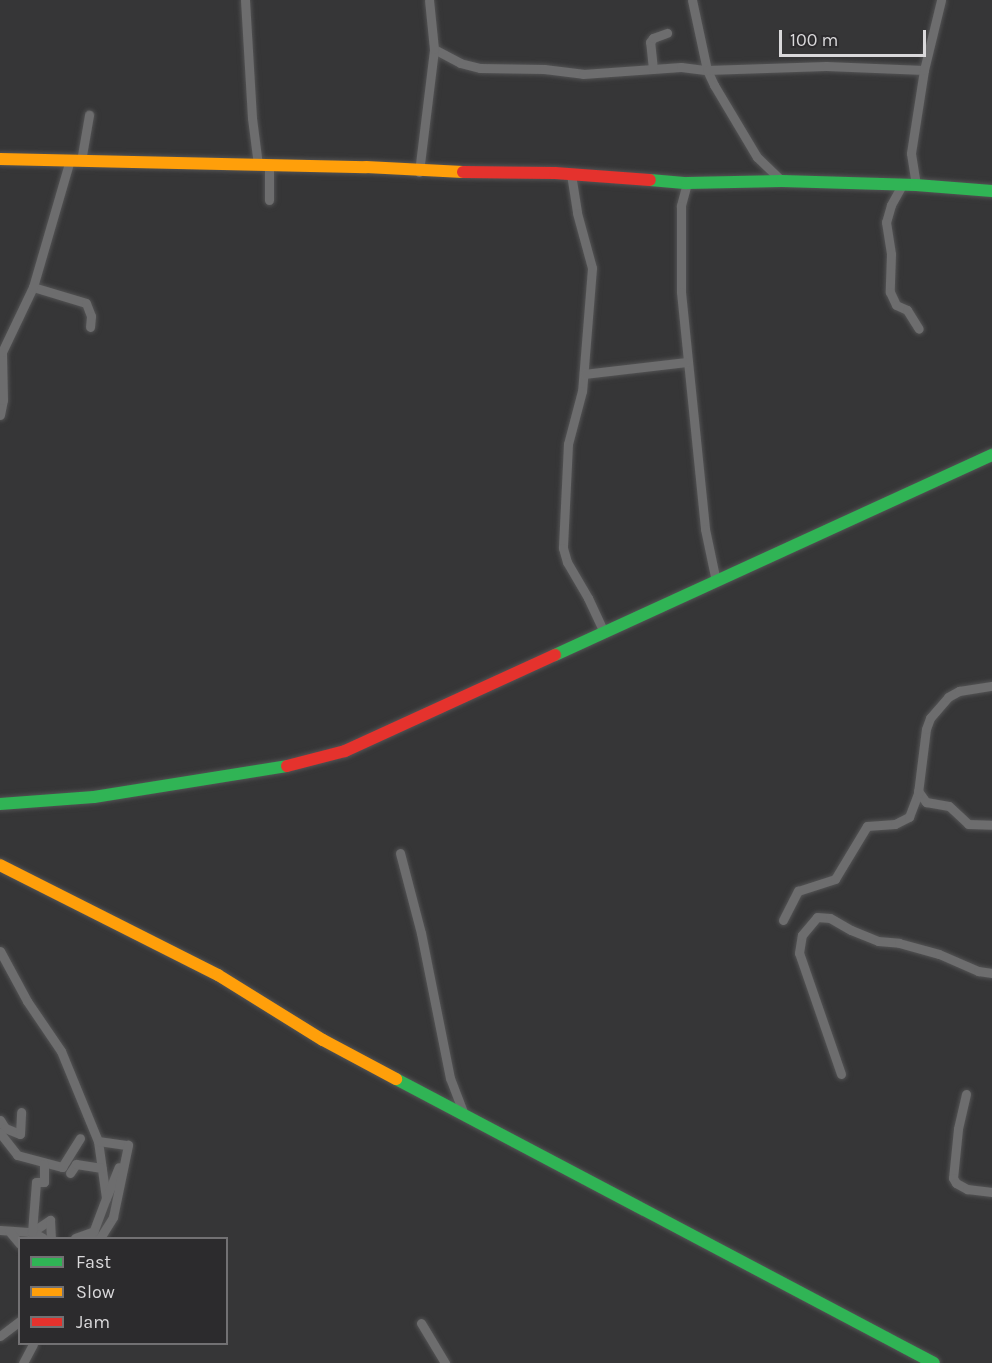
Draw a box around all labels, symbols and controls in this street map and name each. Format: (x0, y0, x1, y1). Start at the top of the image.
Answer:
scale bar (782, 18, 929, 56)
text: 100 m (790, 29, 838, 51)
legend (18, 1237, 228, 1345)
text: Fast (76, 1251, 111, 1273)
text: Slow (76, 1281, 115, 1303)
text: Jam (76, 1311, 110, 1333)

